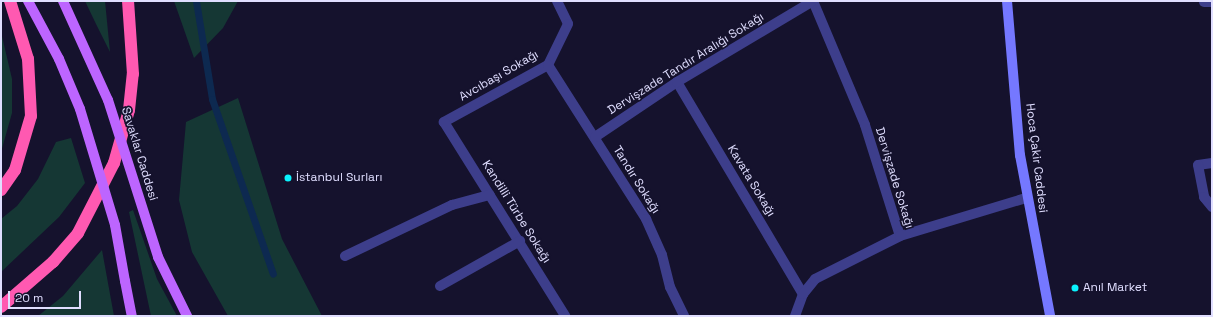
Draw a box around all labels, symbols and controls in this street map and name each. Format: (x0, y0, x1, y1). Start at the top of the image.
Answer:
street label: Dervişzade Tandır Aralığı Sokağı (605, 10, 767, 118)
street label: Avcıbaşı Sokağı (457, 47, 541, 105)
street label: Hoca Çakir Caddesi (1022, 102, 1050, 214)
street label: Savaklar Caddesi (118, 105, 160, 203)
street label: Dervişzade Sokağı (872, 126, 916, 230)
street label: Kavata Sokağı (724, 143, 778, 219)
street label: Tandır Sokağı (609, 144, 663, 216)
street label: Kandilli Türbe Sokağı (478, 158, 554, 266)
place label: İstanbul Surları (296, 171, 382, 185)
marker: İstanbul Surları (283, 173, 293, 183)
place label: Anıl Market (1083, 281, 1147, 295)
scale bar (10, 283, 83, 309)
marker: Anıl Market (1070, 283, 1080, 293)
text: 20 m (15, 290, 43, 306)

